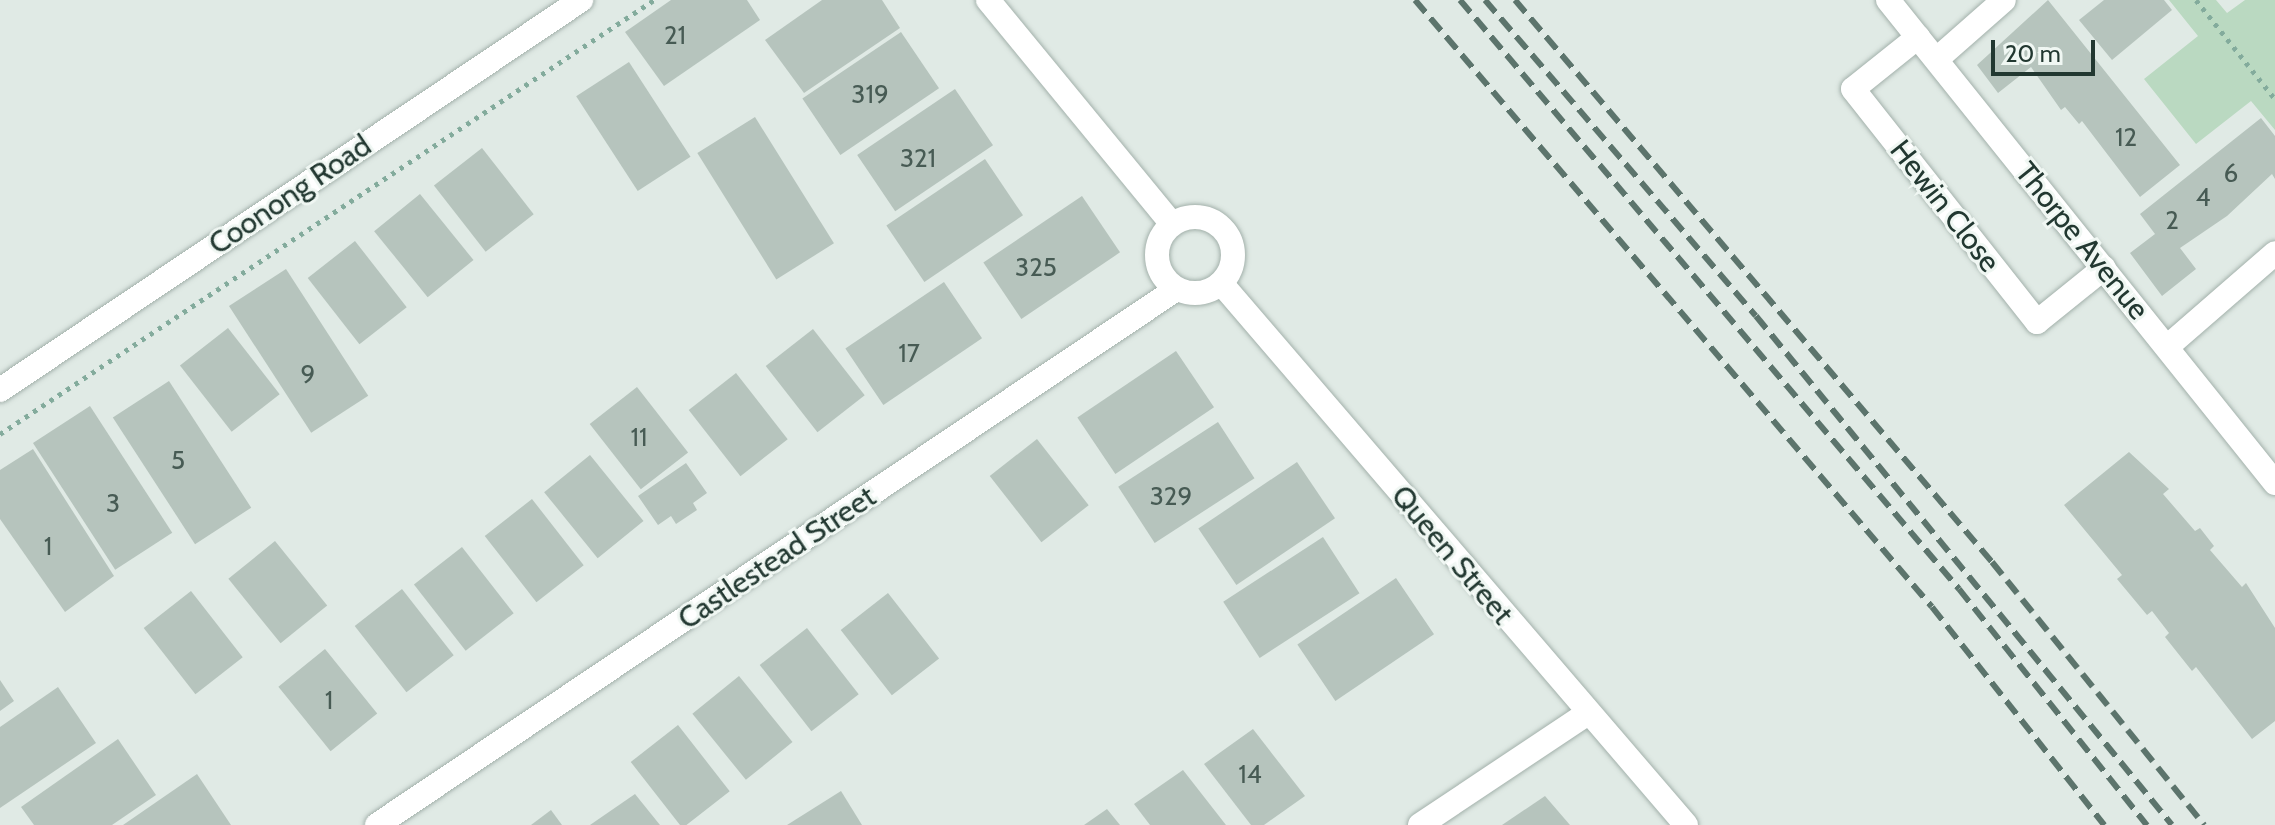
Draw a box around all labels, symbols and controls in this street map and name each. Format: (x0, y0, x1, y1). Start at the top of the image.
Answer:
house number: 21 (664, 20, 686, 52)
scale bar (1995, 24, 2099, 74)
text: 20 m (2005, 39, 2061, 68)
house number: 319 (851, 79, 889, 111)
house number: 12 (2115, 122, 2137, 154)
street label: Coonong Road (202, 128, 378, 262)
street label: Hewin Close (1882, 133, 2008, 279)
house number: 321 (900, 143, 936, 175)
street label: Thorpe Avenue (2008, 155, 2156, 327)
house number: 6 (2224, 158, 2238, 190)
house number: 4 (2195, 182, 2211, 214)
house number: 2 (2165, 205, 2179, 237)
house number: 325 (1015, 252, 1057, 284)
house number: 17 (898, 338, 920, 370)
house number: 9 (301, 359, 315, 391)
house number: 11 (631, 422, 647, 454)
house number: 5 (171, 445, 185, 477)
street label: Queen Street (1384, 478, 1520, 632)
street label: Castlestead Street (671, 479, 883, 637)
house number: 329 (1150, 481, 1192, 513)
house number: 3 (106, 488, 120, 520)
house number: 1 (44, 531, 52, 563)
house number: 1 (325, 685, 333, 717)
house number: 14 (1238, 759, 1262, 791)

